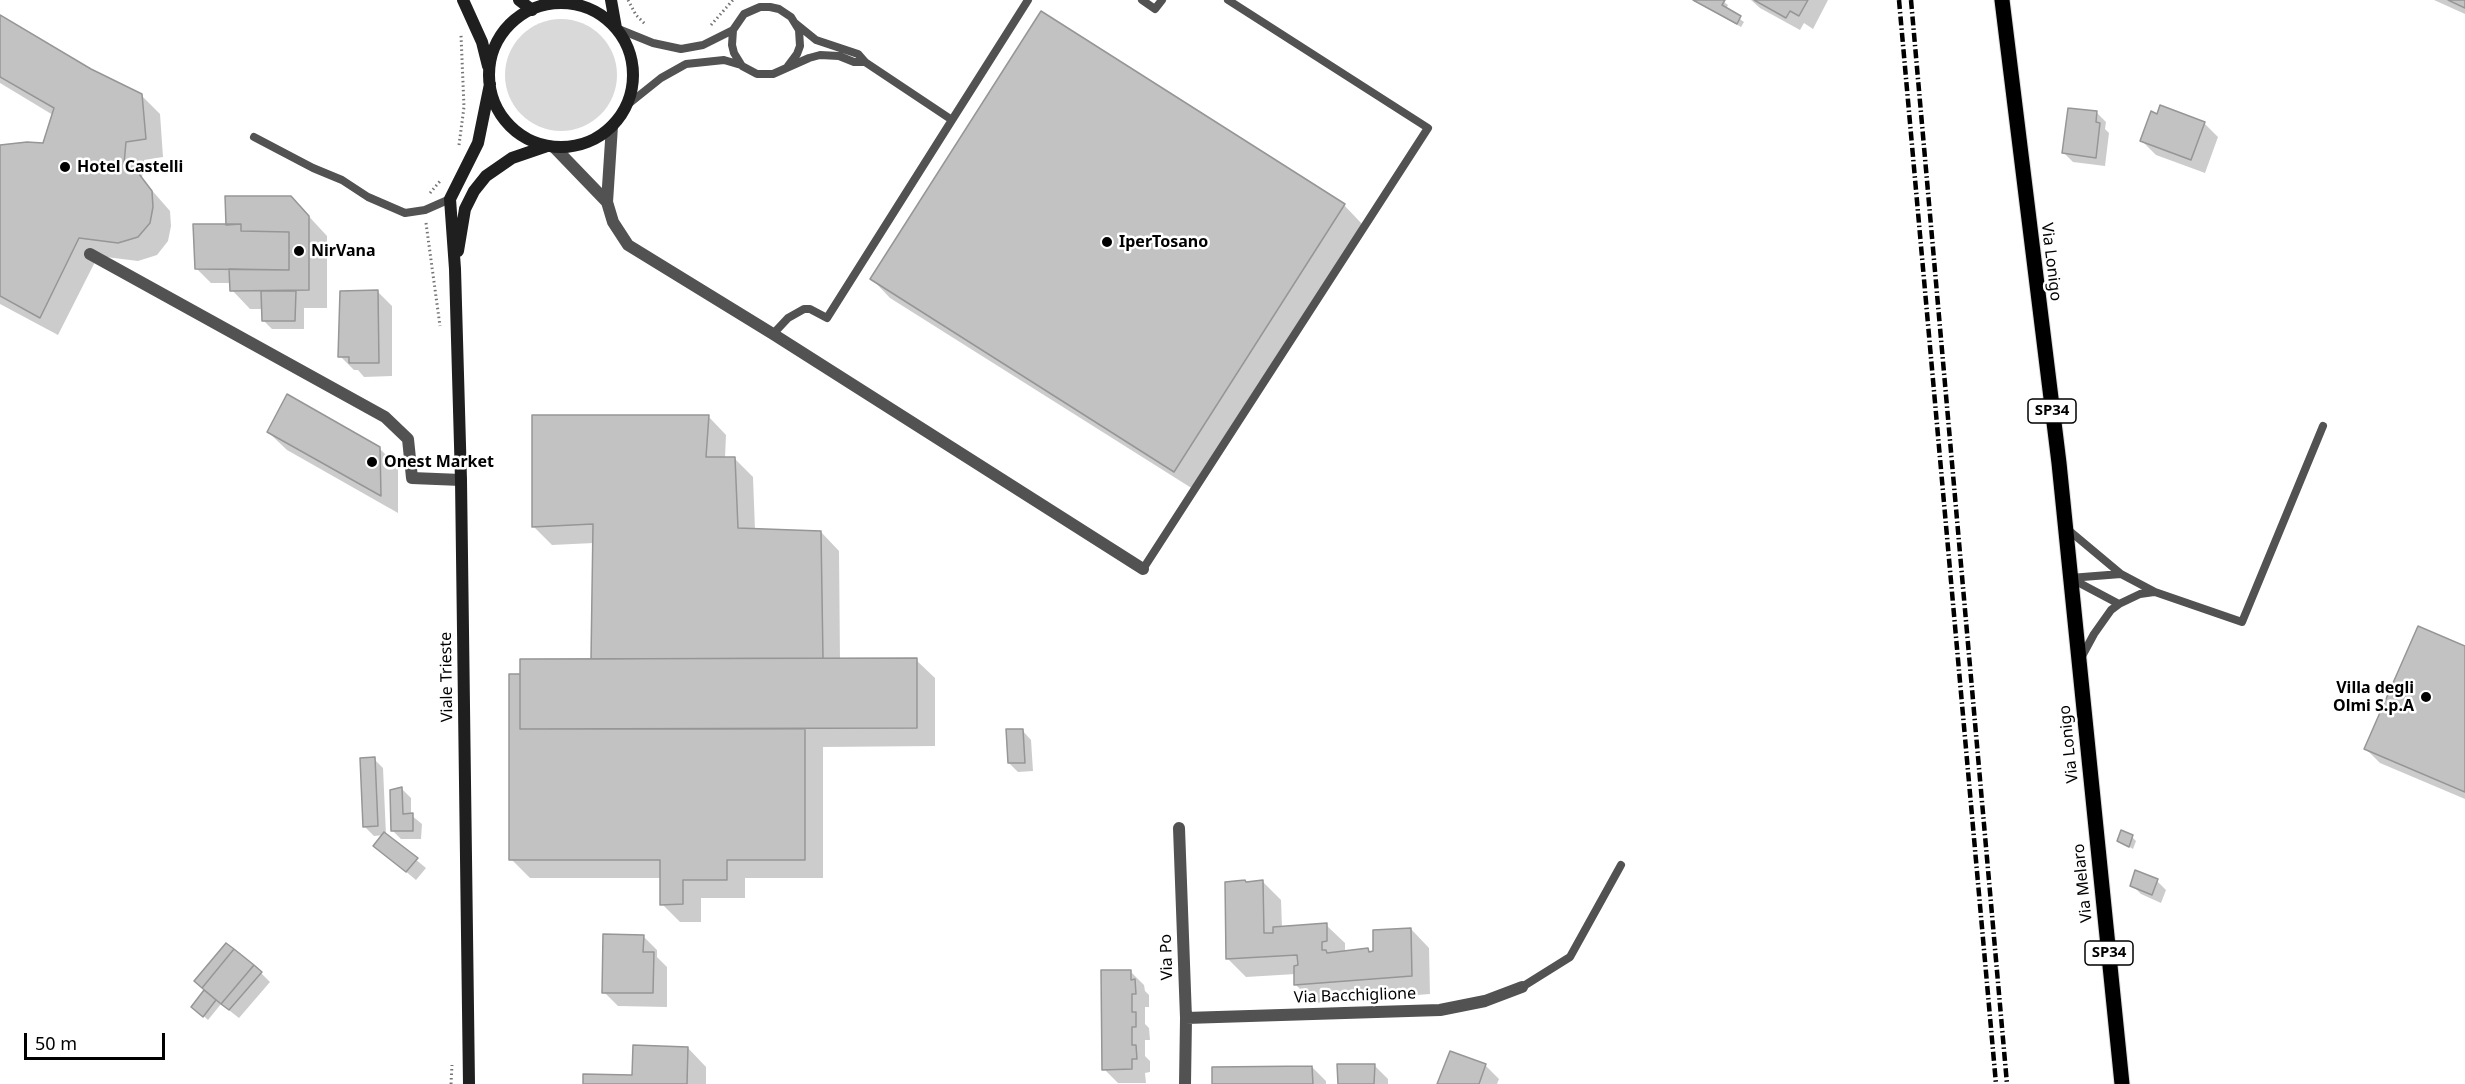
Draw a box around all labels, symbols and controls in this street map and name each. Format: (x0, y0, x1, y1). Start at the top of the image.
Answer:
place label: Hotel Castelli (77, 157, 183, 177)
marker: Hotel Castelli (58, 160, 72, 174)
street label: Via Lonigo (2037, 222, 2065, 302)
place label: IperTosano (1119, 232, 1208, 252)
marker: IperTosano (1100, 235, 1114, 249)
place label: NirVana (311, 241, 376, 261)
marker: NirVana (292, 244, 306, 258)
road number: SP34 (2028, 399, 2076, 423)
place label: Onest Market (384, 452, 494, 472)
marker: Onest Market (365, 455, 379, 469)
street label: Viale Trieste (437, 632, 457, 722)
place label: Villa degli Olmi S.p.A (2333, 678, 2414, 716)
marker: Villa degli Olmi S.p.A (2419, 690, 2433, 704)
street label: Via Lonigo (2055, 704, 2083, 784)
street label: Via Melaro (2069, 842, 2097, 924)
street label: Via Po (1157, 934, 1177, 980)
road number: SP34 (2085, 941, 2133, 965)
street label: Via Bacchiglione (1294, 984, 1416, 1008)
scale bar (27, 1021, 168, 1059)
text: 50 m (35, 1031, 77, 1055)

